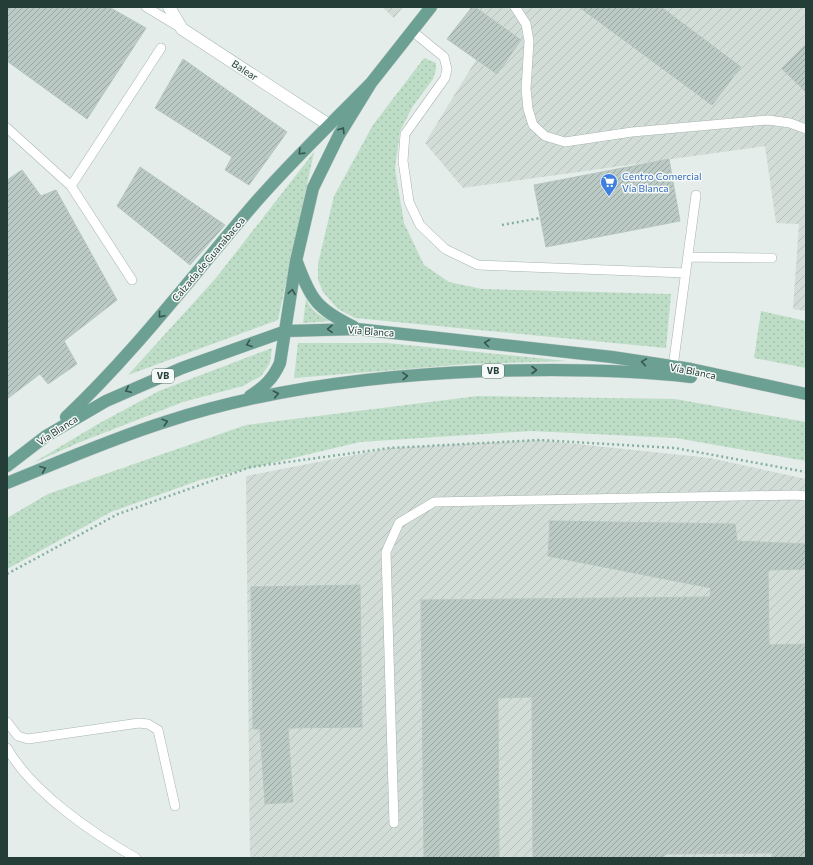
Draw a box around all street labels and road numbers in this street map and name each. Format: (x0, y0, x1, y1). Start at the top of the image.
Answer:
street label: Balear (230, 57, 260, 83)
street label: Calzada de Guanabacoa (169, 214, 247, 304)
street label: Vía Blanca (347, 323, 395, 339)
street label: Vía Blanca (669, 361, 717, 381)
road number: VB (482, 364, 504, 378)
road number: VB (152, 369, 174, 383)
street label: Vía Blanca (34, 412, 80, 448)

